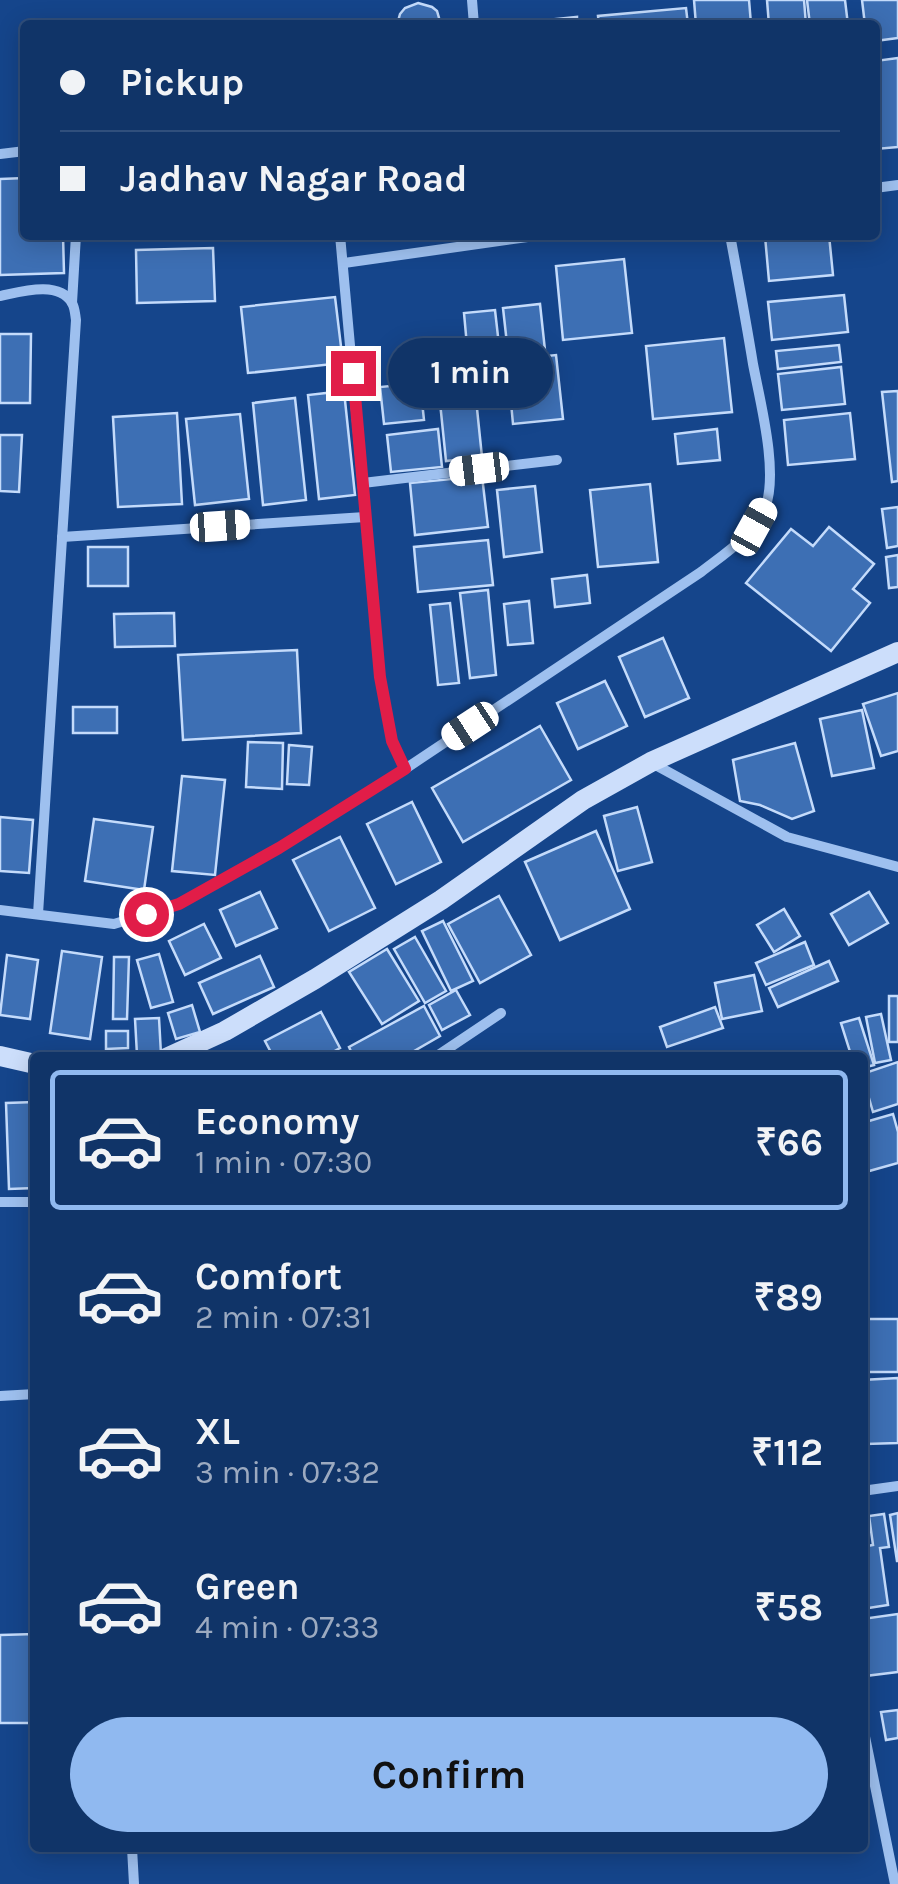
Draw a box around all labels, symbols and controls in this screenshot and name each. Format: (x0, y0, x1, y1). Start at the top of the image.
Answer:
text: Pickup (120, 60, 244, 105)
text: Jadhav Nagar Road (120, 156, 468, 201)
callout: 1 min (388, 338, 553, 408)
route end (331, 351, 376, 396)
text: 1 min (430, 354, 511, 391)
car (447, 450, 511, 488)
car (726, 493, 782, 561)
car (189, 509, 251, 543)
car (437, 697, 503, 755)
route start (124, 892, 169, 937)
icon: car (75, 1095, 165, 1185)
text: Economy (195, 1099, 359, 1144)
text: ₹66 (755, 1120, 823, 1165)
text: 1 min · 07:30 (195, 1144, 372, 1181)
icon: car (75, 1250, 165, 1340)
text: Comfort (195, 1254, 342, 1299)
text: ₹89 (754, 1275, 823, 1320)
text: 2 min · 07:31 (195, 1299, 372, 1336)
icon: car (75, 1405, 165, 1495)
text: XL (195, 1409, 240, 1454)
text: ₹112 (751, 1430, 823, 1475)
text: 3 min · 07:32 (195, 1454, 380, 1491)
icon: car (75, 1560, 165, 1650)
text: Green (195, 1564, 300, 1609)
text: ₹58 (755, 1585, 823, 1630)
text: 4 min · 07:33 (195, 1609, 379, 1646)
button: Confirm (70, 1717, 828, 1832)

